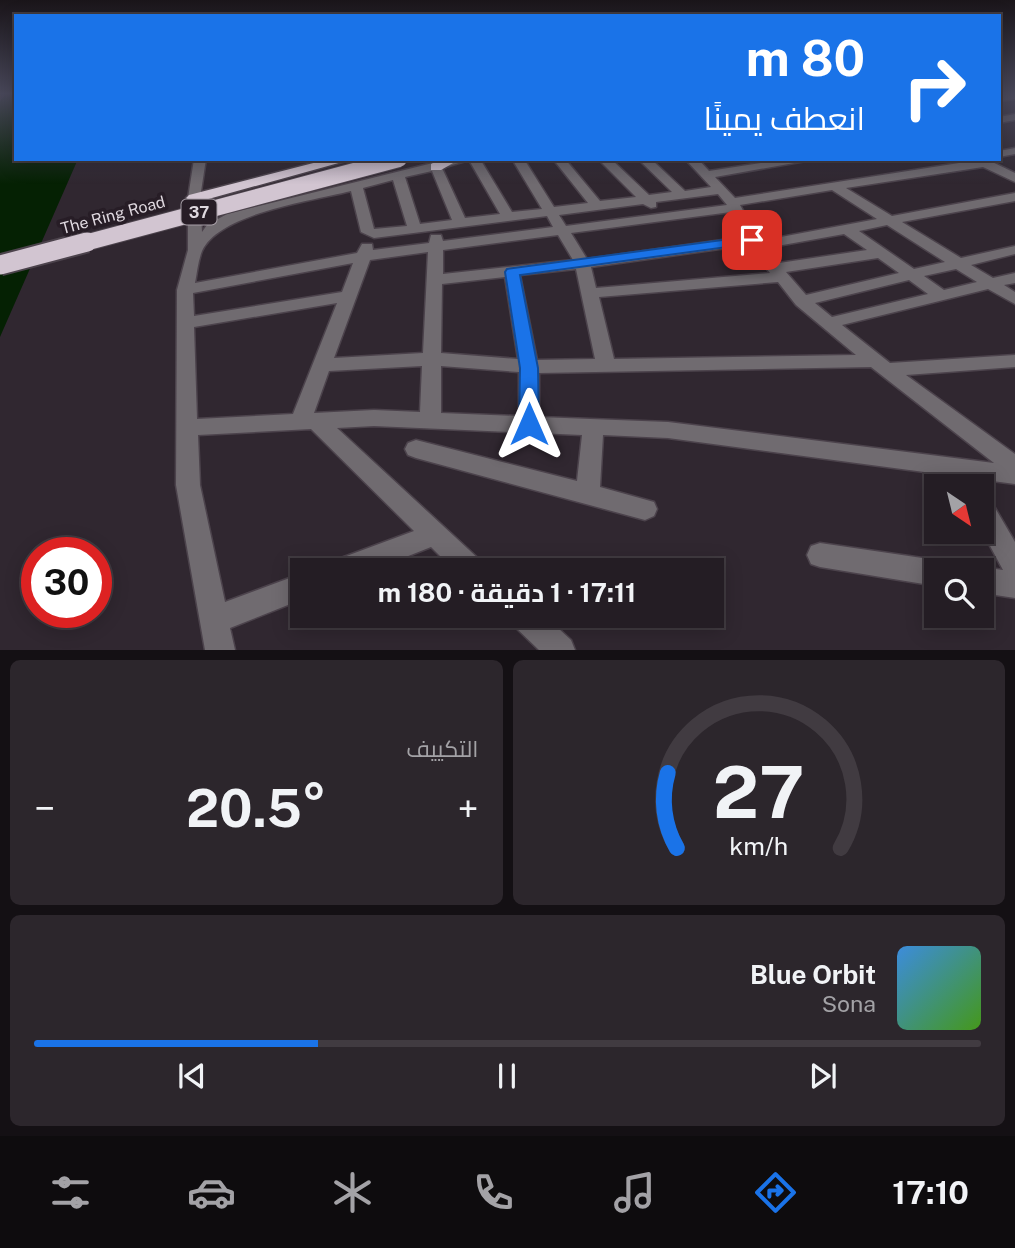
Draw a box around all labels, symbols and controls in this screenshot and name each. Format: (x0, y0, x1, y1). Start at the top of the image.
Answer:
text: 80 m (746, 29, 865, 87)
icon: right (889, 42, 980, 133)
text: انعطف يمينًا (704, 100, 865, 137)
street label: The Ring Road (59, 192, 167, 238)
road number: 37 (182, 200, 216, 224)
pin (722, 210, 782, 270)
icon: arrive (733, 221, 771, 259)
position arrow (492, 387, 566, 461)
north arrow (924, 474, 994, 544)
map controls (924, 474, 994, 628)
speed limit sign: 30 (21, 537, 112, 628)
button: search (924, 558, 994, 628)
text: 17:11 · 1 دقيقة · 180 m (378, 577, 636, 608)
text: التكييف (406, 735, 479, 762)
text: 27 (713, 750, 805, 835)
text: 20.5° (186, 778, 326, 839)
text: − (34, 786, 55, 831)
text: + (457, 786, 478, 831)
text: km/h (729, 831, 788, 861)
text: Blue Orbit (750, 959, 876, 990)
text: Sona (822, 990, 876, 1017)
icon: previous (173, 1057, 211, 1095)
icon: pause (488, 1057, 526, 1095)
icon: next (804, 1057, 842, 1095)
icon: filters (46, 1168, 95, 1217)
icon: car (187, 1168, 236, 1217)
icon: climate (328, 1168, 377, 1217)
icon: phone (469, 1168, 518, 1217)
icon: music (610, 1168, 659, 1217)
icon: directions (751, 1168, 800, 1217)
text: 17:10 (892, 1174, 969, 1211)

